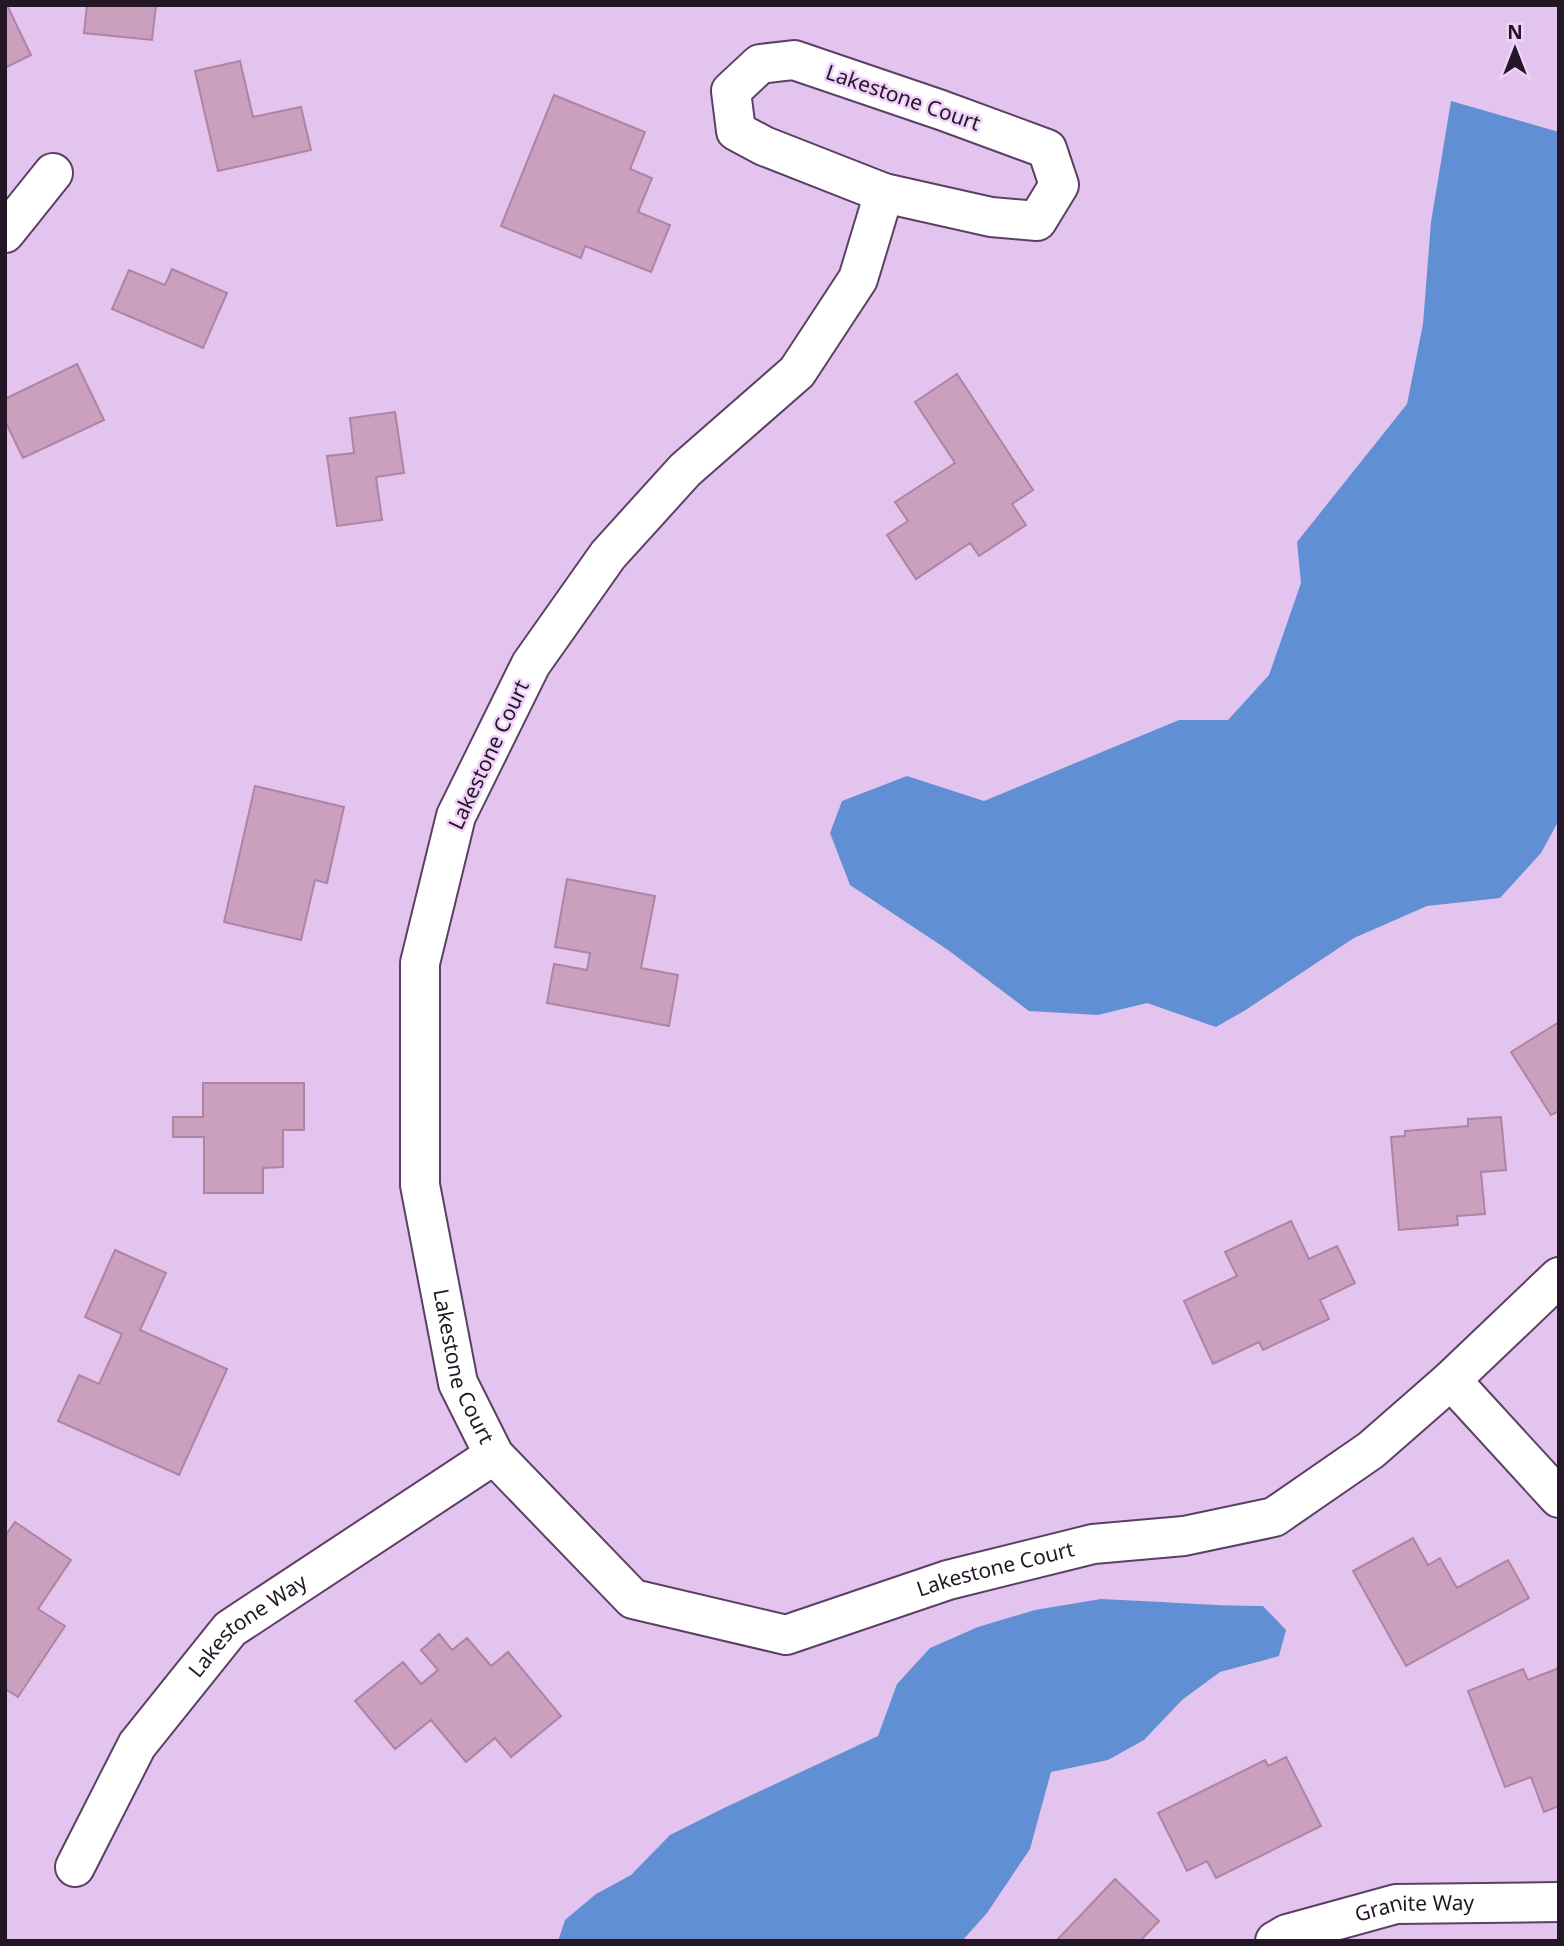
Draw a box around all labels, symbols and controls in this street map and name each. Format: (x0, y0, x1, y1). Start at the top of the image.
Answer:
north arrow (1480, 14, 1550, 84)
text: N (1507, 19, 1523, 45)
street label: Lakestone Court (822, 57, 985, 137)
street label: Lakestone Court (441, 675, 535, 834)
street label: Lakestone Court (427, 1286, 501, 1449)
street label: Lakestone Court (913, 1534, 1077, 1603)
street label: Lakestone Way (182, 1567, 312, 1683)
street label: Granite Way (1351, 1888, 1475, 1928)

